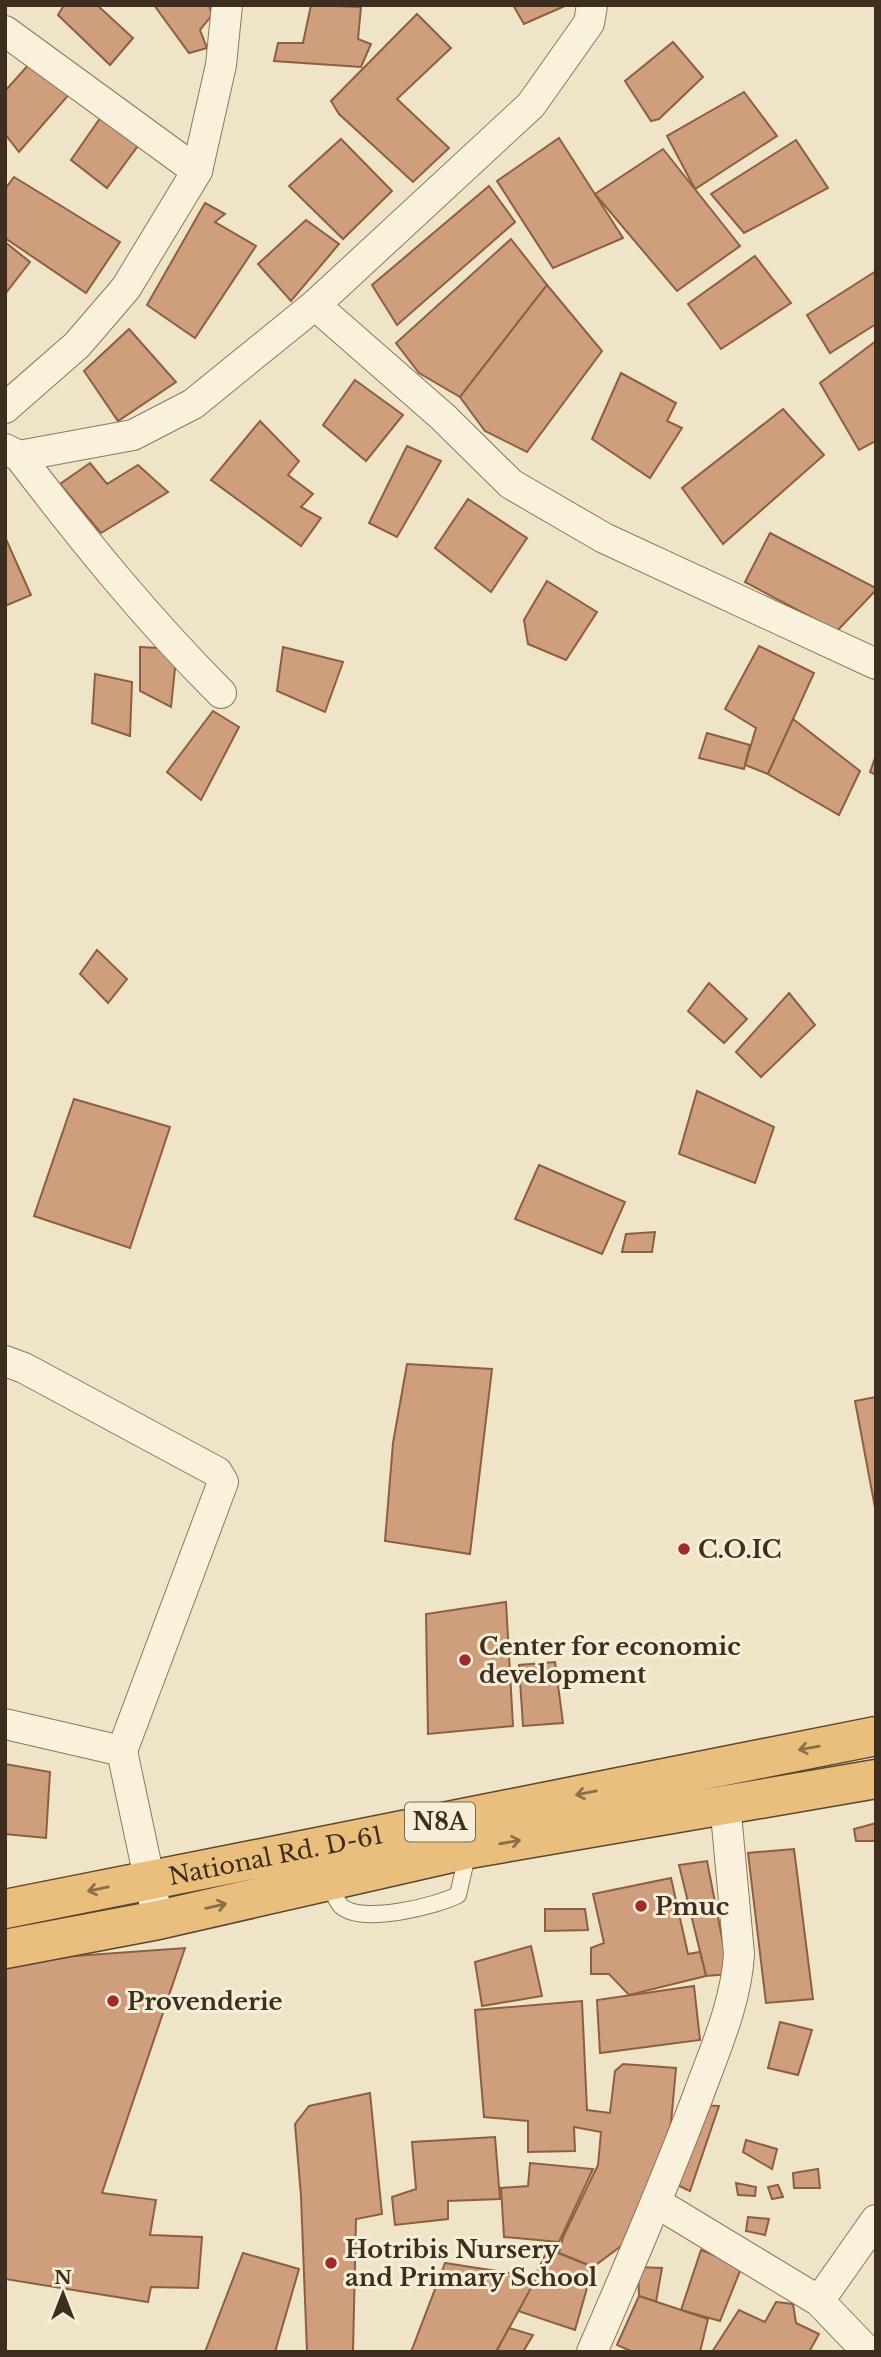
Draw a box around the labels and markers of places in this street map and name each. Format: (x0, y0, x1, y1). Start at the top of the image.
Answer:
place label: C.O.IC (698, 1535, 781, 1564)
marker: C.O.IC (676, 1541, 692, 1557)
place label: Center for economic development (479, 1632, 741, 1689)
marker: Center for economic development (457, 1652, 473, 1668)
place label: Pmuc (655, 1892, 729, 1921)
marker: Pmuc (633, 1898, 649, 1914)
place label: Provenderie (127, 1987, 283, 2016)
marker: Provenderie (105, 1993, 121, 2009)
place label: Hotribis Nursery and Primary School (345, 2235, 598, 2292)
marker: Hotribis Nursery and Primary School (323, 2255, 339, 2271)

